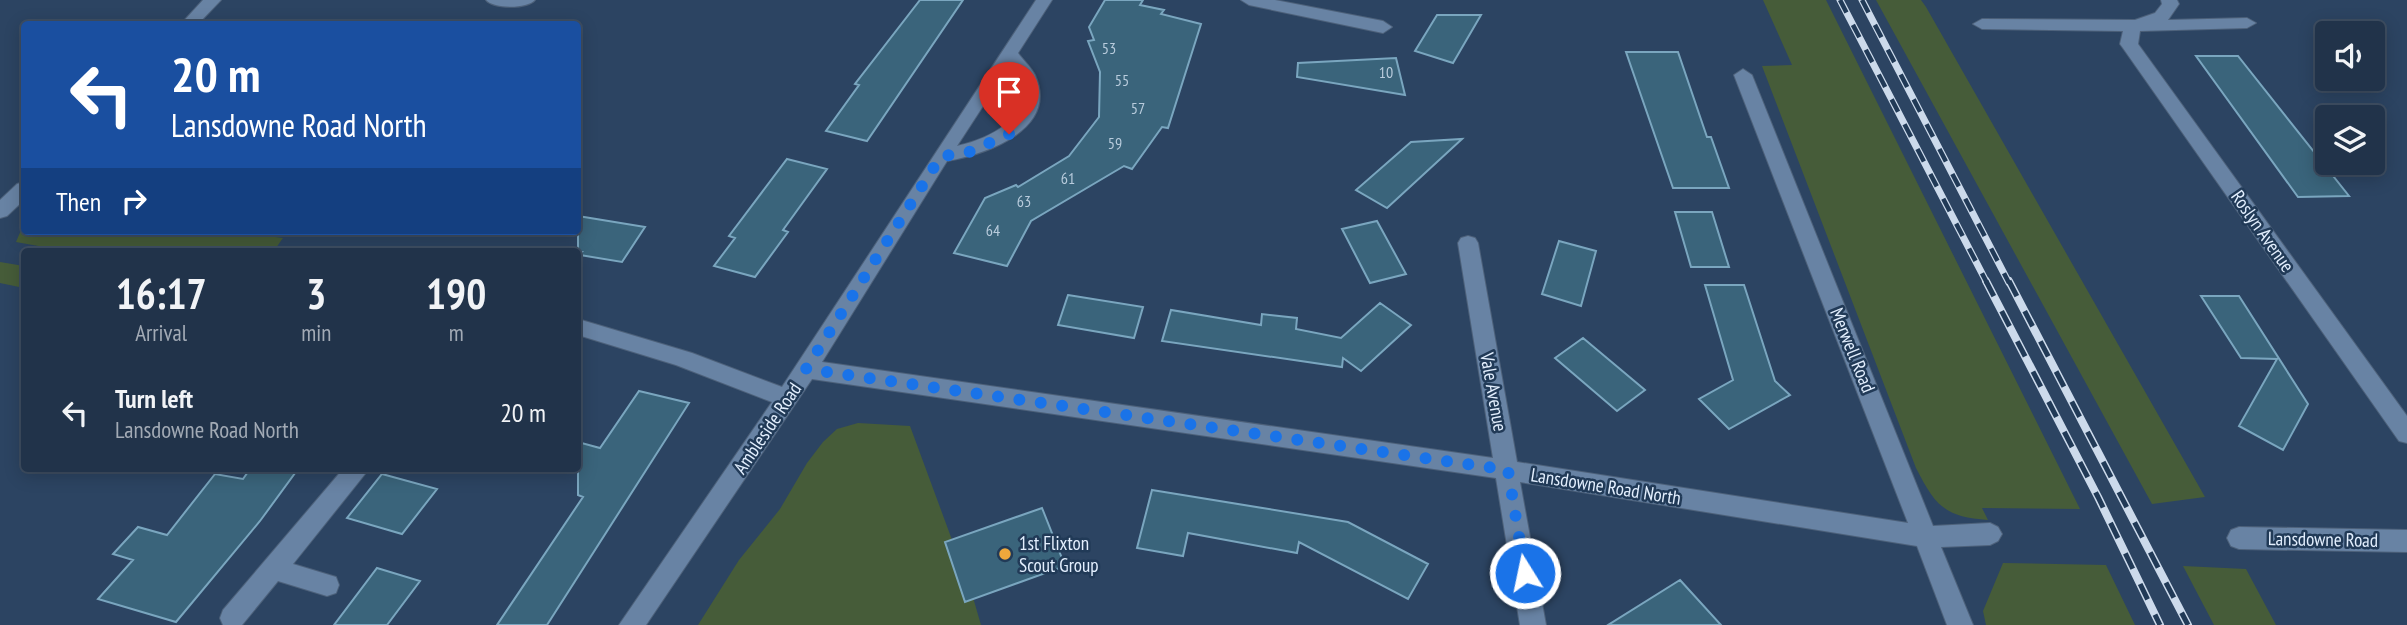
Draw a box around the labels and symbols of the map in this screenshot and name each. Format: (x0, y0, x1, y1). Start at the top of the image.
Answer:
house number: 53 (1102, 38, 1116, 58)
pin (979, 62, 1039, 134)
house number: 10 (1379, 62, 1393, 82)
house number: 55 (1115, 70, 1129, 90)
house number: 57 (1131, 98, 1145, 118)
house number: 59 (1108, 133, 1122, 153)
house number: 61 (1061, 168, 1075, 188)
street label: Roslyn Avenue (2226, 185, 2300, 277)
house number: 63 (1017, 191, 1031, 211)
house number: 64 (986, 220, 1000, 240)
street label: Merwell Road (1825, 304, 1881, 396)
street label: Vale Avenue (1475, 350, 1513, 433)
street label: Ambleside Road (728, 378, 806, 478)
street label: Lansdowne Road North (1529, 462, 1683, 510)
street label: Lansdowne Road (2268, 526, 2378, 552)
place label: 1st Flixton Scout Group (1019, 531, 1099, 577)
position arrow (1488, 536, 1562, 610)
marker: 1st Flixton Scout Group (997, 546, 1013, 562)

